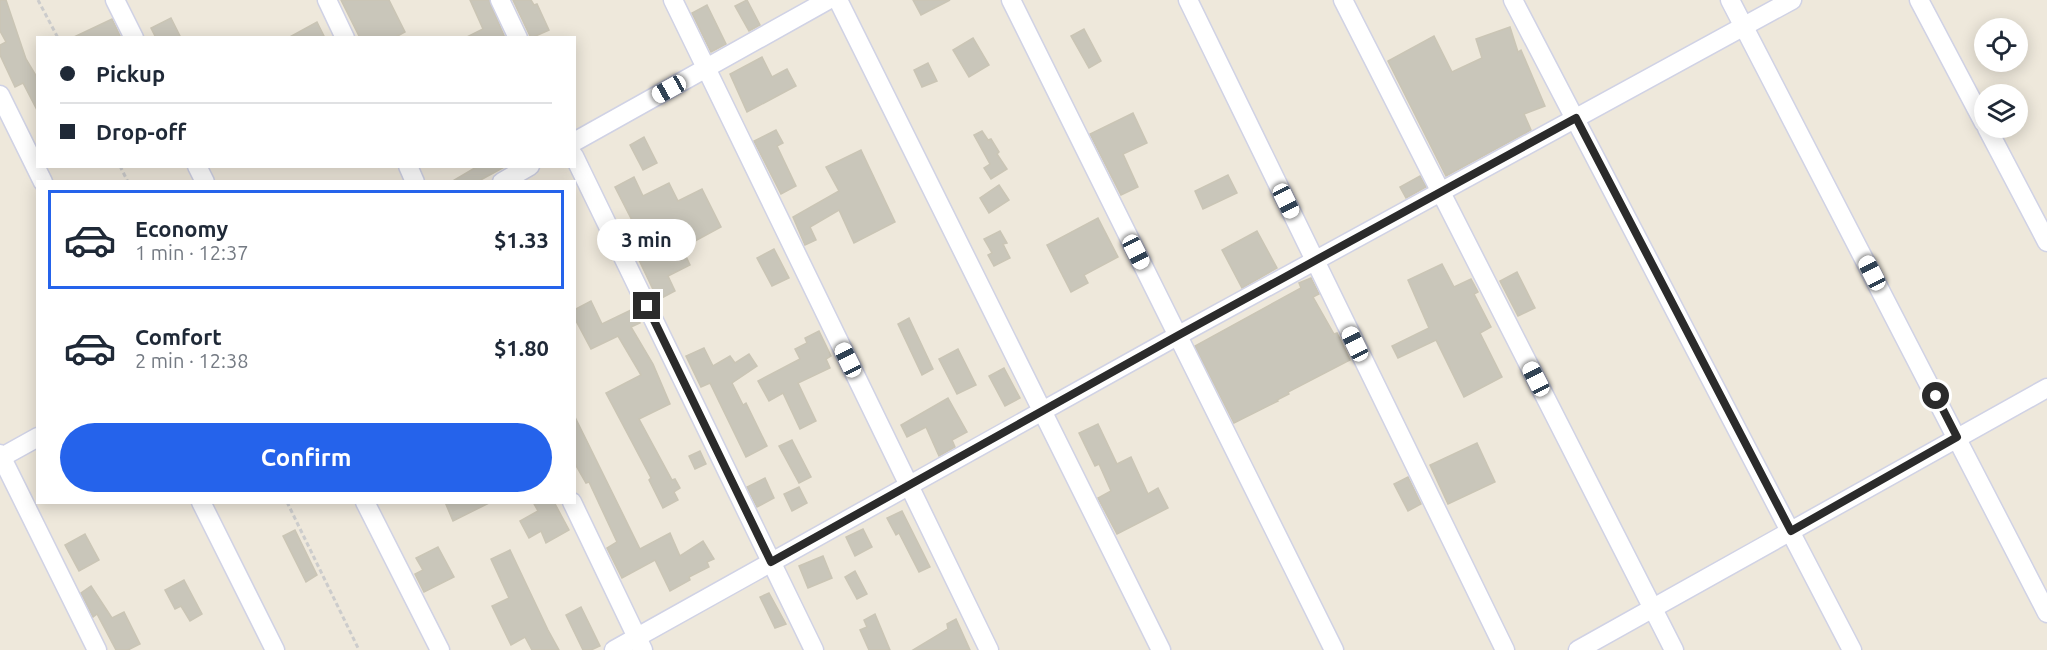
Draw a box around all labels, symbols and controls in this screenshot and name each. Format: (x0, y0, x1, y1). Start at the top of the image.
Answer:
map controls (1974, 18, 2028, 138)
button: locate (1974, 18, 2028, 72)
text: Pickup (96, 61, 165, 86)
car (649, 72, 689, 106)
button: layers (1974, 84, 2028, 138)
text: Drop-off (96, 119, 186, 144)
car (1270, 181, 1302, 221)
icon: car (63, 213, 117, 267)
text: Economy (135, 216, 228, 241)
callout: 3 min (598, 219, 696, 261)
text: $1.33 (494, 227, 549, 252)
text: 3 min (621, 228, 672, 251)
car (1120, 232, 1152, 272)
text: 1 min · 12:37 (135, 241, 249, 264)
car (1856, 253, 1888, 293)
route end (633, 292, 660, 319)
icon: car (63, 321, 117, 375)
text: Comfort (135, 324, 222, 349)
car (1339, 324, 1371, 364)
text: $1.80 (494, 335, 549, 360)
car (832, 340, 864, 380)
text: 2 min · 12:38 (135, 349, 249, 372)
car (1520, 359, 1552, 399)
route start (1922, 382, 1949, 409)
button: Confirm (60, 423, 552, 492)

